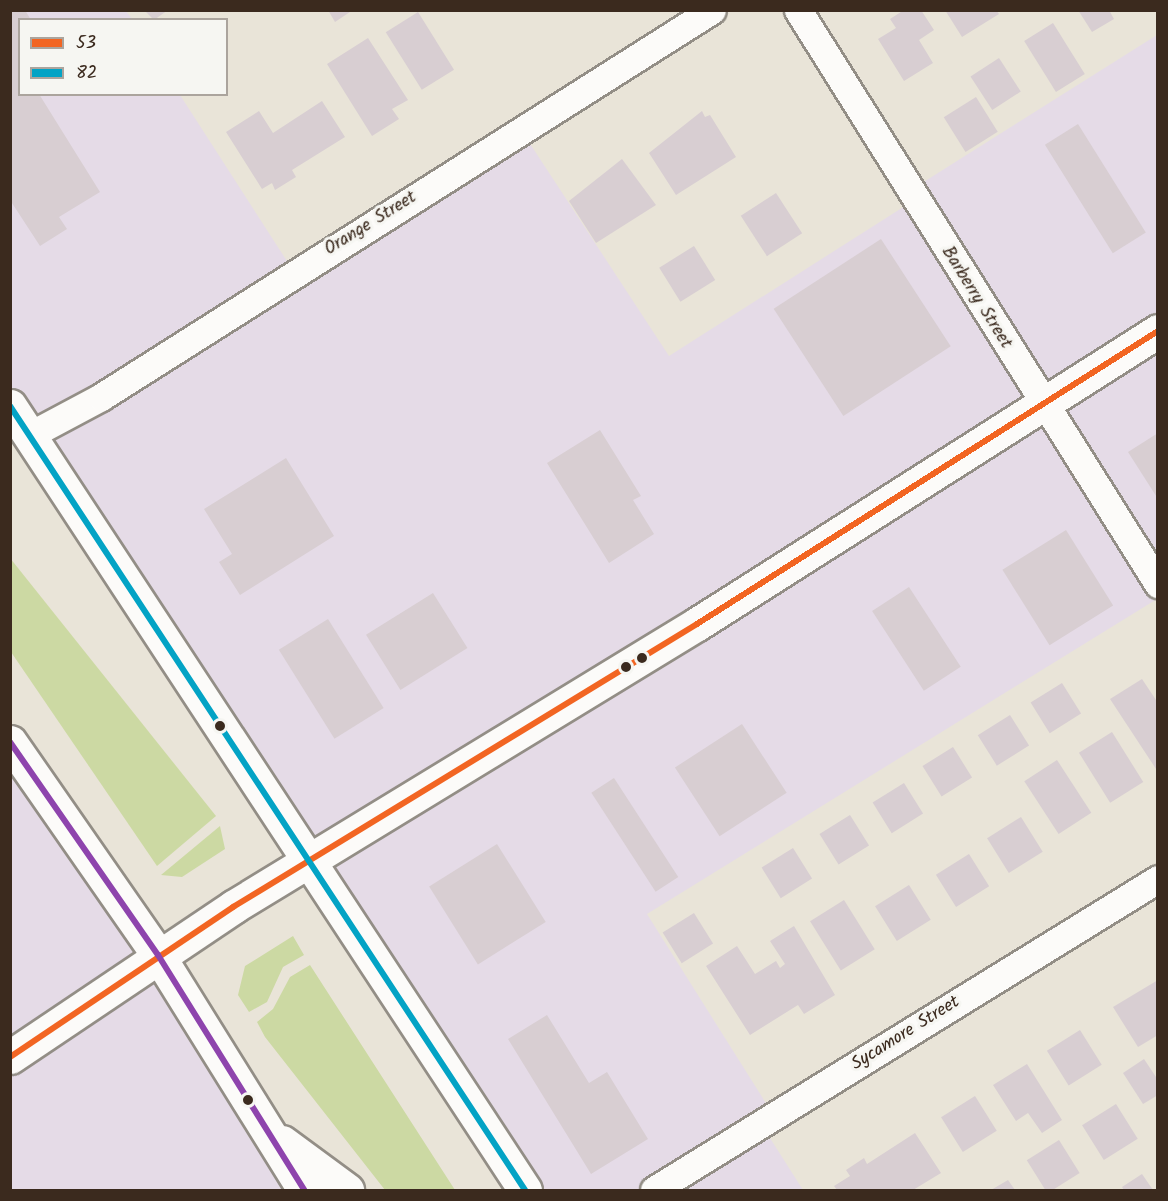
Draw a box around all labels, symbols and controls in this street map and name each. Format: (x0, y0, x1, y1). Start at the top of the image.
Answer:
legend (18, 18, 228, 96)
text: 53 (76, 29, 96, 58)
text: 82 (76, 59, 97, 88)
street label: Orange Street (321, 187, 421, 261)
street label: Barberry Street (936, 243, 1016, 353)
unlabelled marker (636, 652, 648, 664)
unlabelled marker (620, 661, 632, 673)
unlabelled marker (214, 720, 226, 732)
street label: Sycamore Street (848, 992, 964, 1076)
unlabelled marker (242, 1094, 254, 1106)

